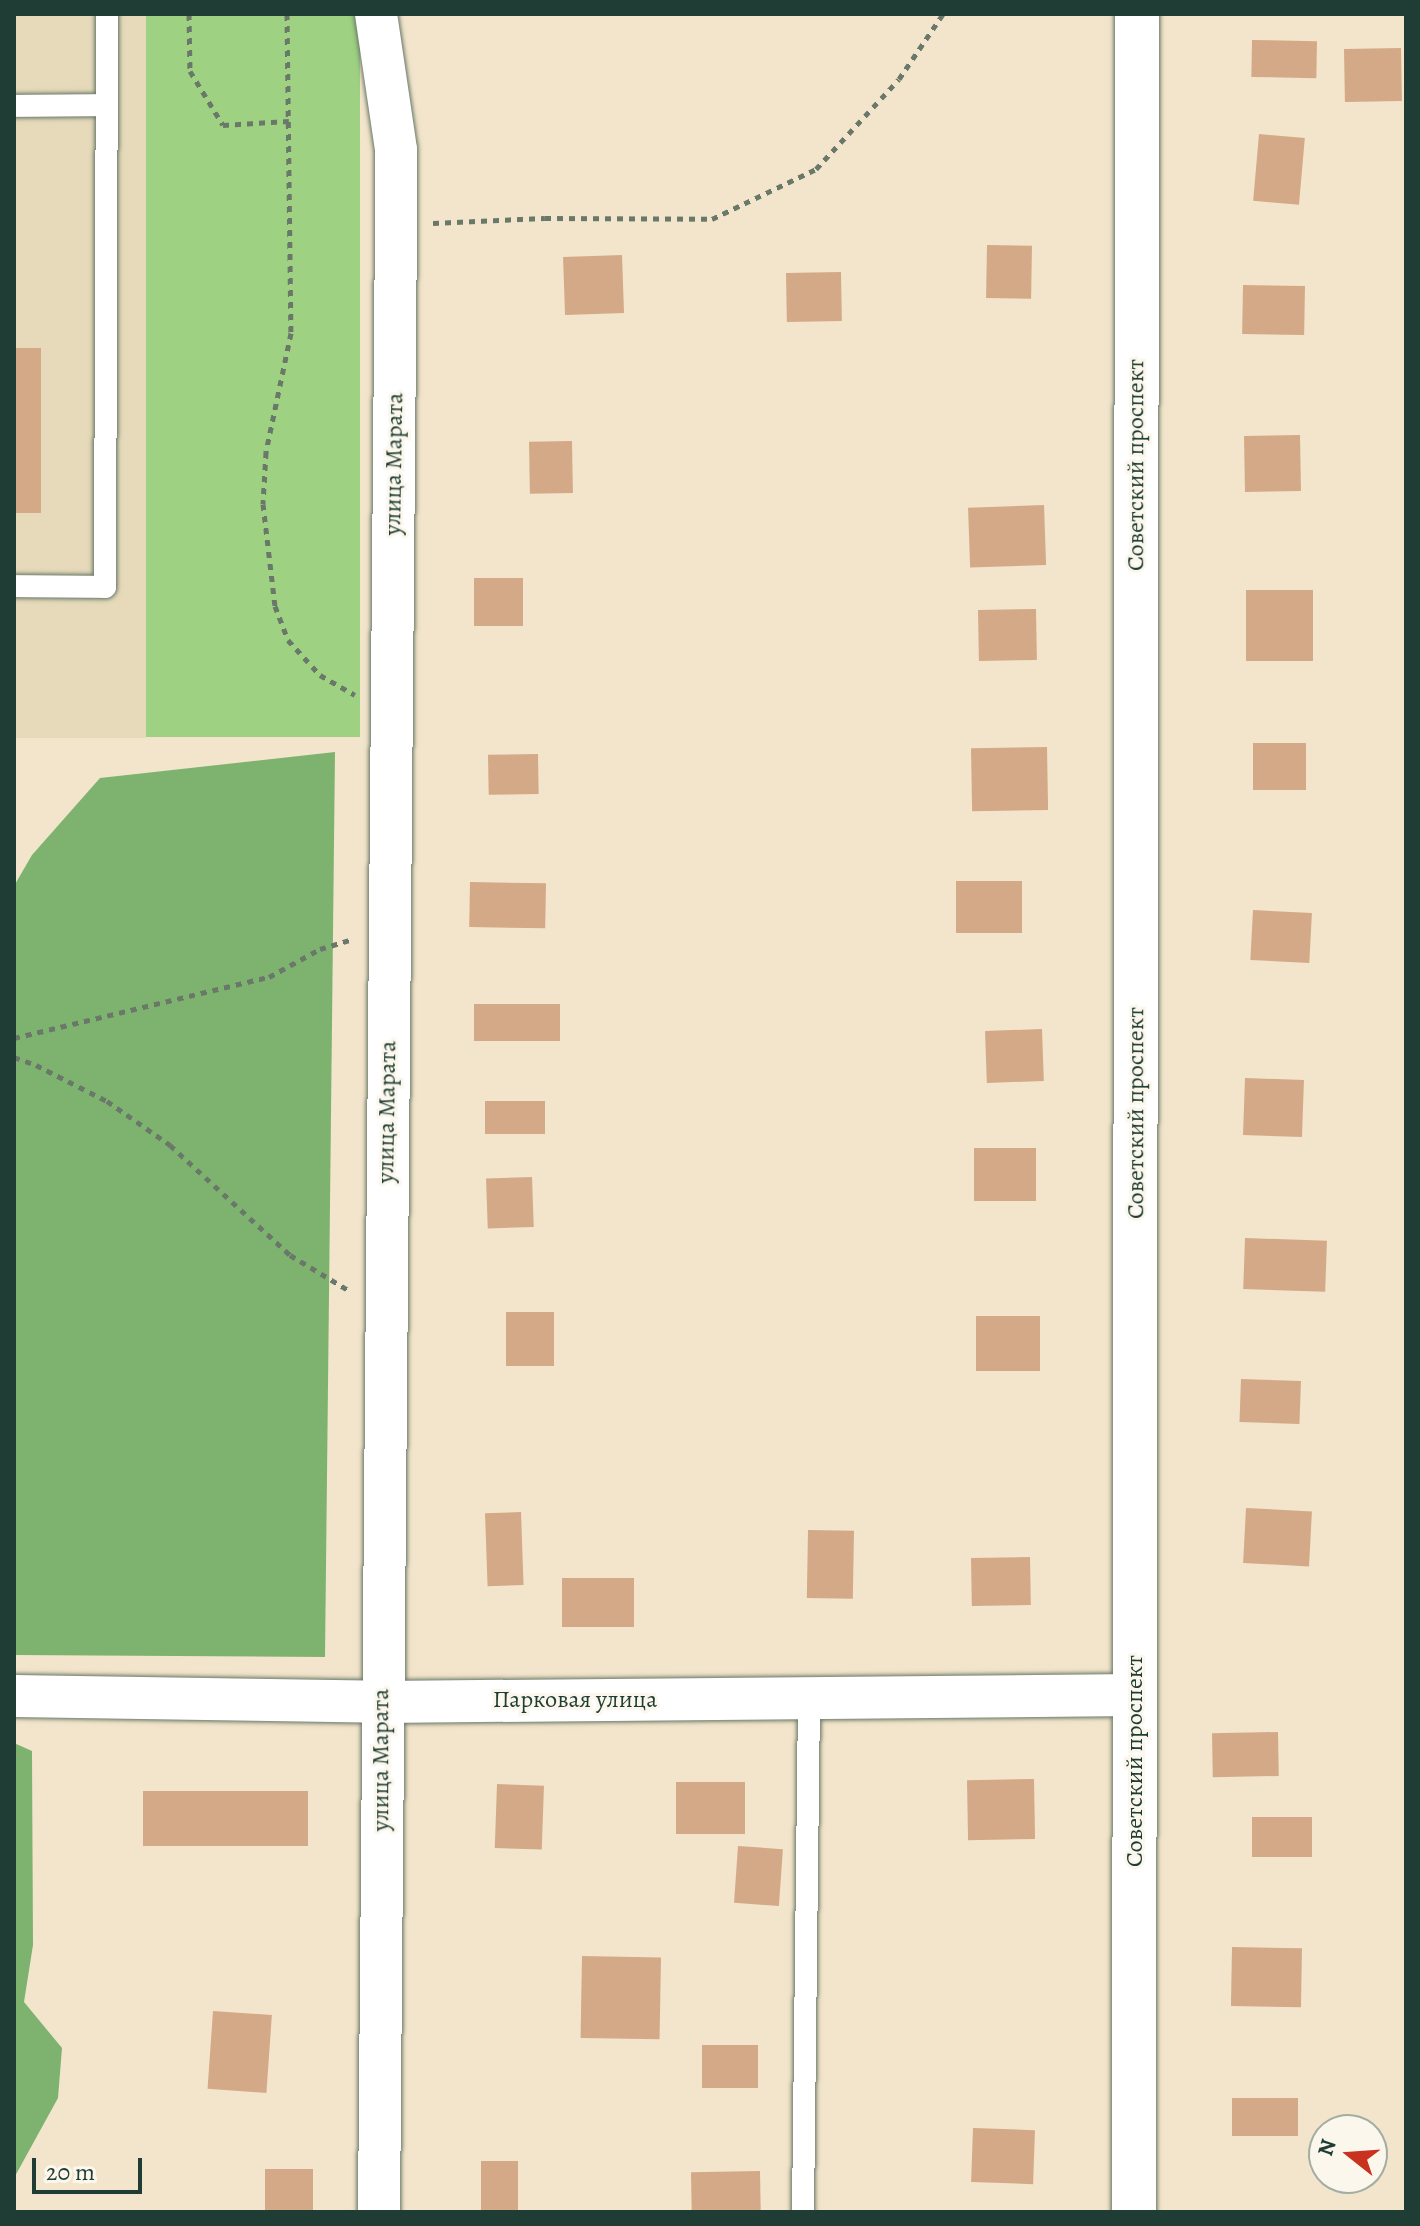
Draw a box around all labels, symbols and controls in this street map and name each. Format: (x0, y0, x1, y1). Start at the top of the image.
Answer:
street label: Советский проспект (1122, 359, 1150, 571)
street label: улица Марата (378, 392, 410, 536)
street label: Советский проспект (1122, 1007, 1150, 1219)
street label: улица Марата (371, 1040, 403, 1184)
street label: Советский проспект (1121, 1655, 1149, 1867)
street label: Парковая улица (493, 1686, 657, 1714)
street label: улица Марата (367, 1689, 395, 1831)
north arrow (1308, 2114, 1388, 2194)
text: N (1310, 2136, 1344, 2160)
scale bar (36, 2142, 146, 2192)
text: 20 m (46, 2156, 95, 2188)

